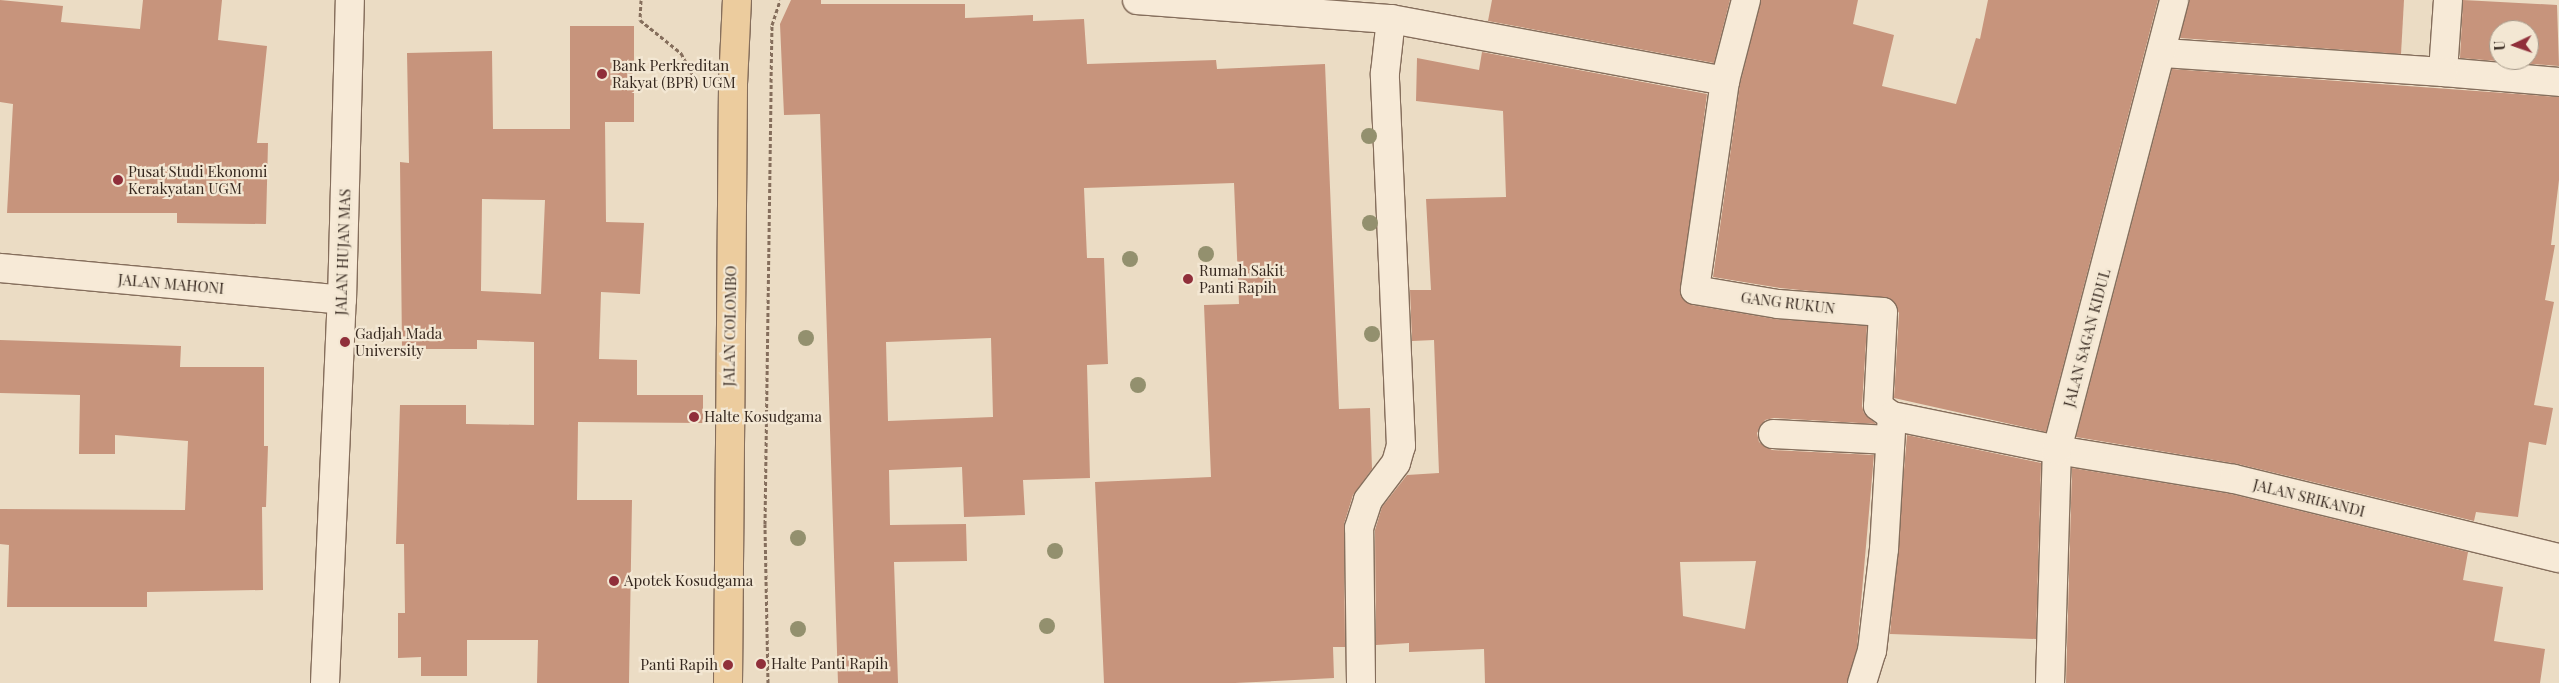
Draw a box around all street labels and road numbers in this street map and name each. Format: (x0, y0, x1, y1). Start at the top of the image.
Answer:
street label: JALAN HUJAN MAS (332, 188, 354, 316)
street label: JALAN COLOMBO (720, 265, 740, 387)
street label: JALAN SAGAN KIDUL (2060, 267, 2114, 409)
street label: JALAN MAHONI (117, 270, 225, 298)
street label: GANG RUKUN (1740, 288, 1836, 318)
street label: JALAN SRIKANDI (2251, 475, 2367, 521)

